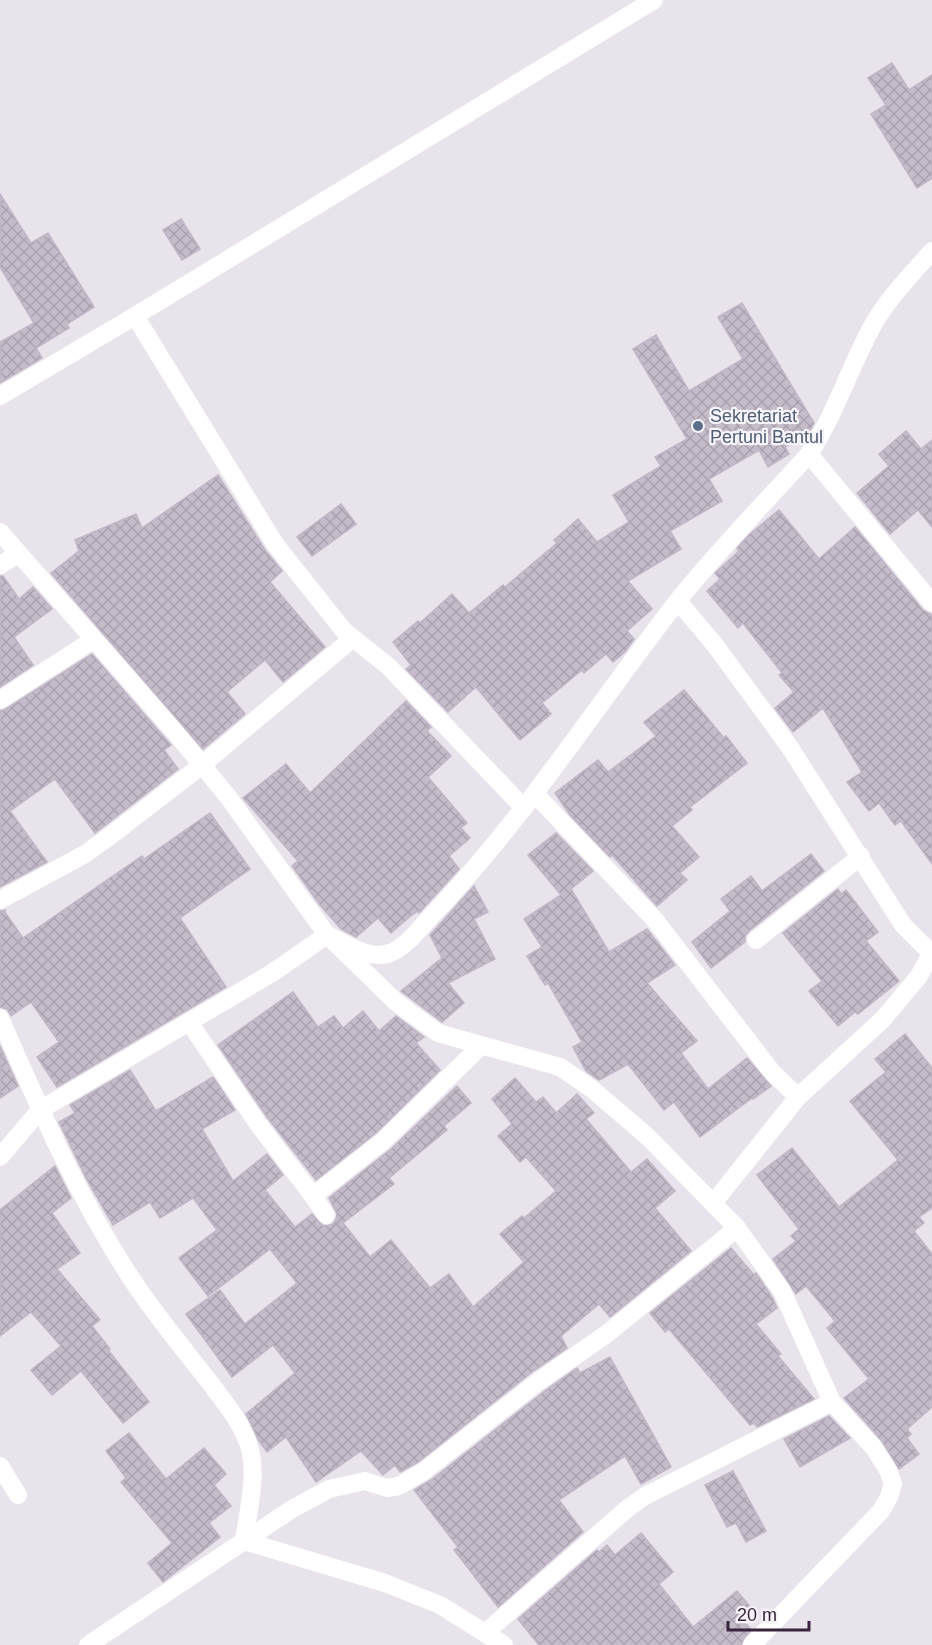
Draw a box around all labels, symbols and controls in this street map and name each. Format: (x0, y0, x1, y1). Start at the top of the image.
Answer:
place label: Sekretariat Pertuni Bantul (710, 406, 823, 447)
marker: Sekretariat Pertuni Bantul (691, 419, 705, 433)
scale bar (728, 1594, 809, 1632)
text: 20 m (737, 1605, 777, 1625)

